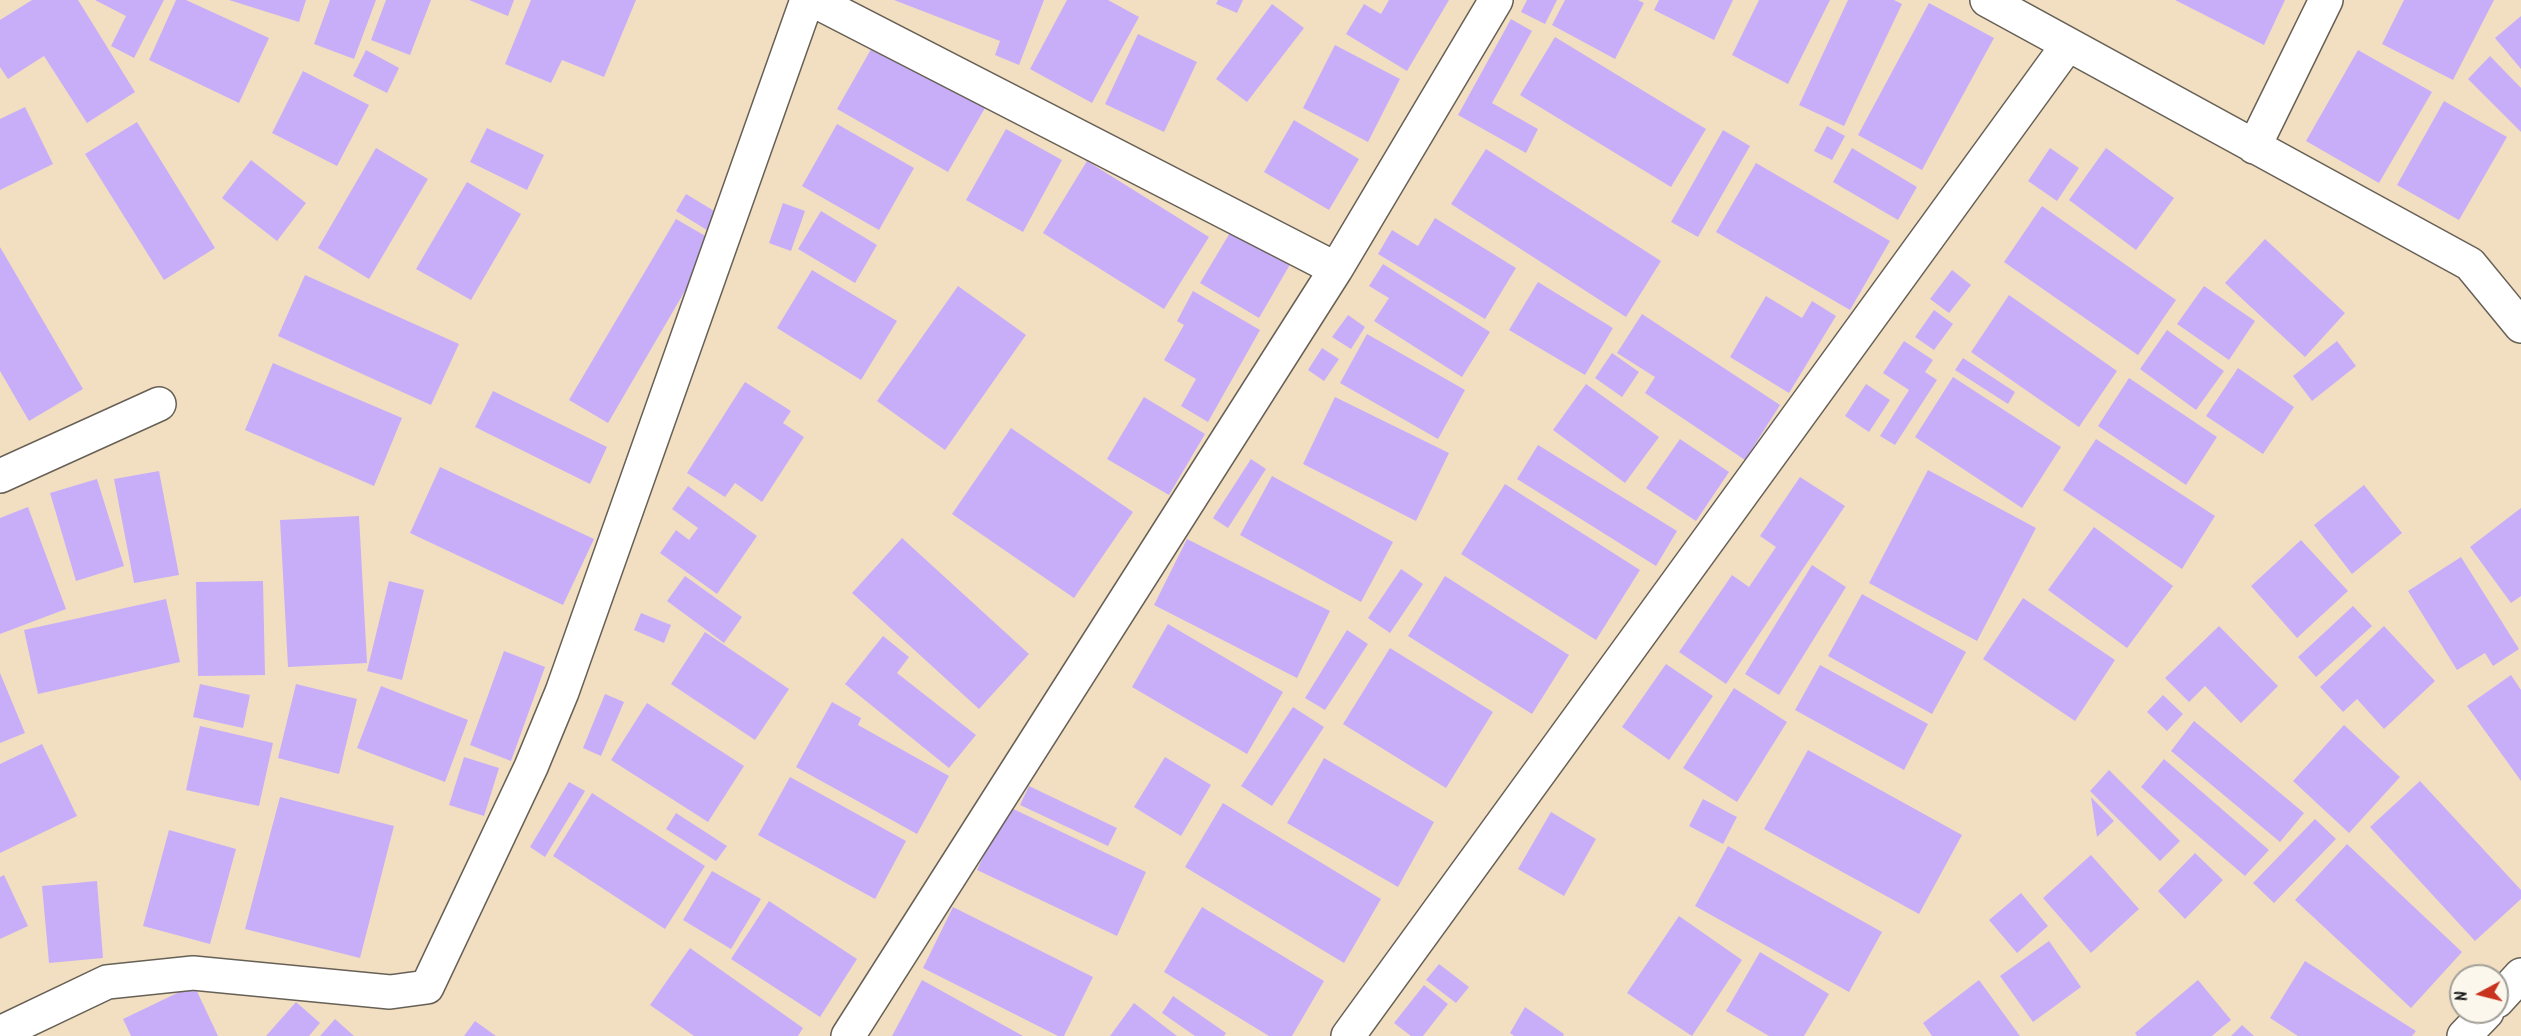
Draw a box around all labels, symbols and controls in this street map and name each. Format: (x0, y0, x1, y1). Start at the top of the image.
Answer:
north arrow (2449, 964, 2509, 1024)
text: N (2450, 989, 2476, 1003)

